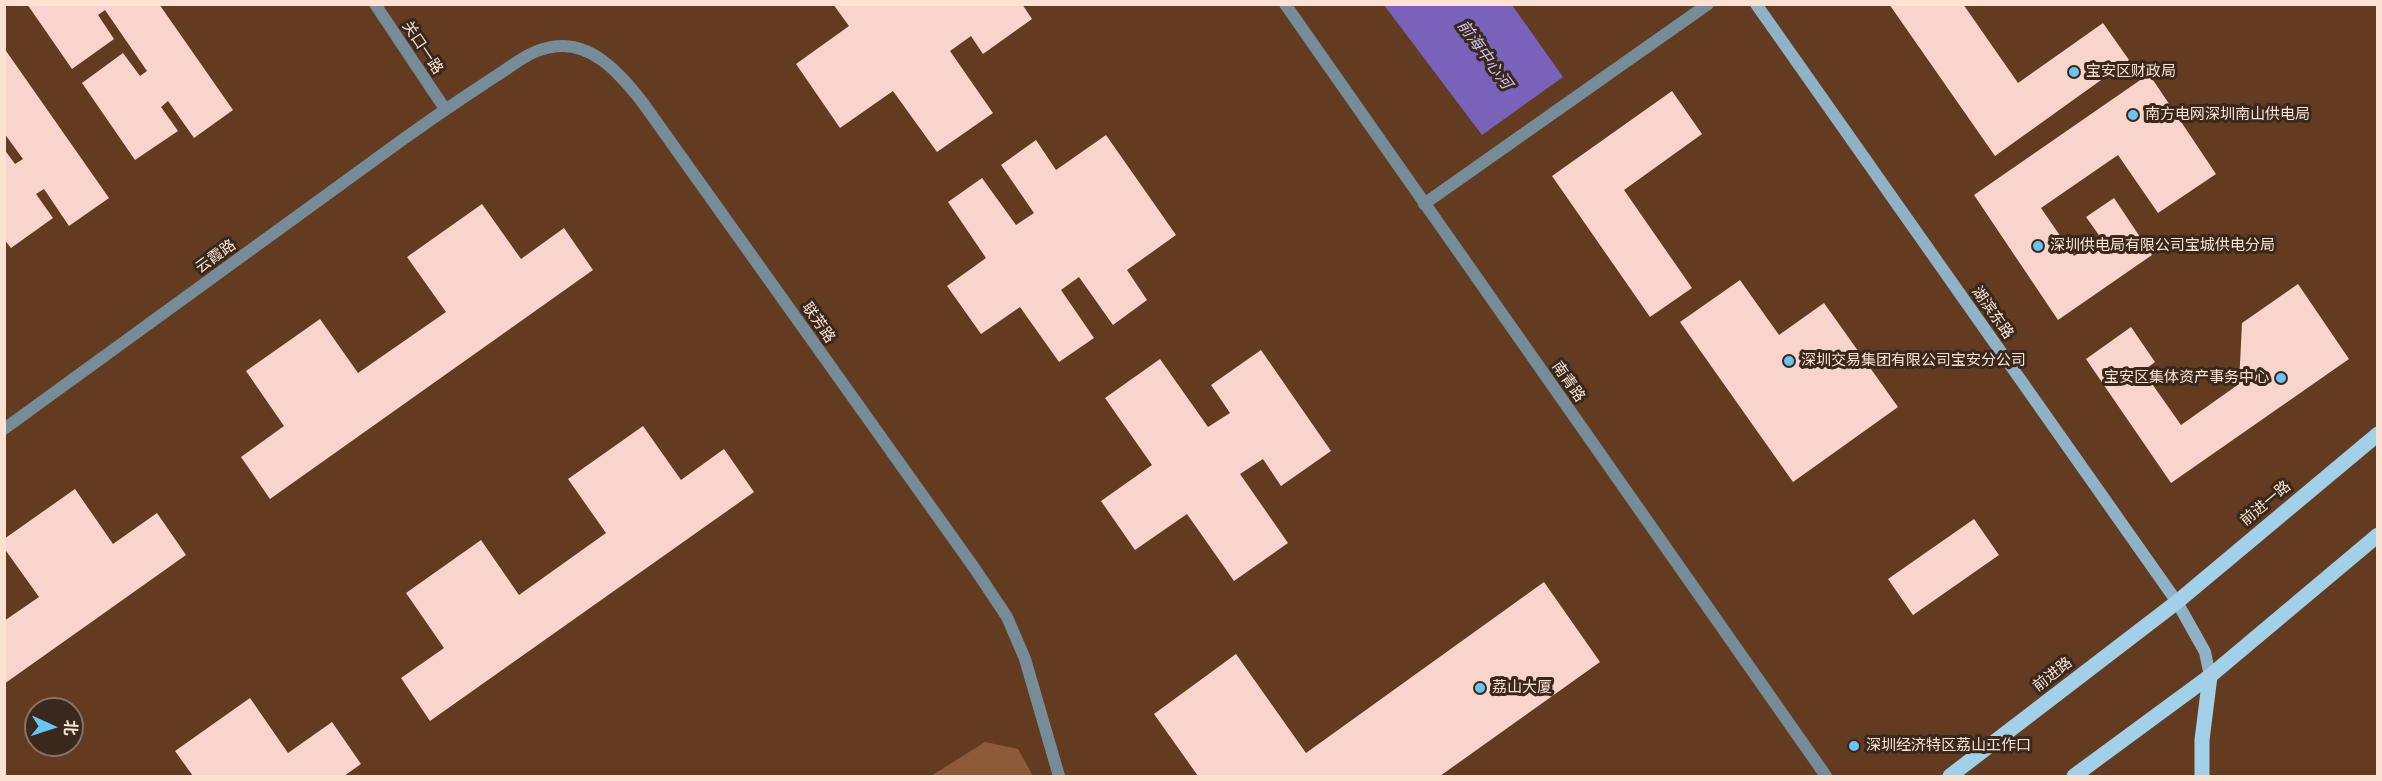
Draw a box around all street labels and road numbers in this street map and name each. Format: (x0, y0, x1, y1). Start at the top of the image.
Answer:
street label: 关口一路 (398, 18, 446, 78)
street label: 云霞路 (193, 236, 239, 278)
street label: 湖滨东路 (1967, 283, 2017, 343)
street label: 联芳路 (798, 299, 838, 347)
street label: 南青路 (1548, 358, 1588, 406)
street label: 前进一路 (2237, 478, 2295, 530)
street label: 前进路 (2030, 654, 2076, 696)

